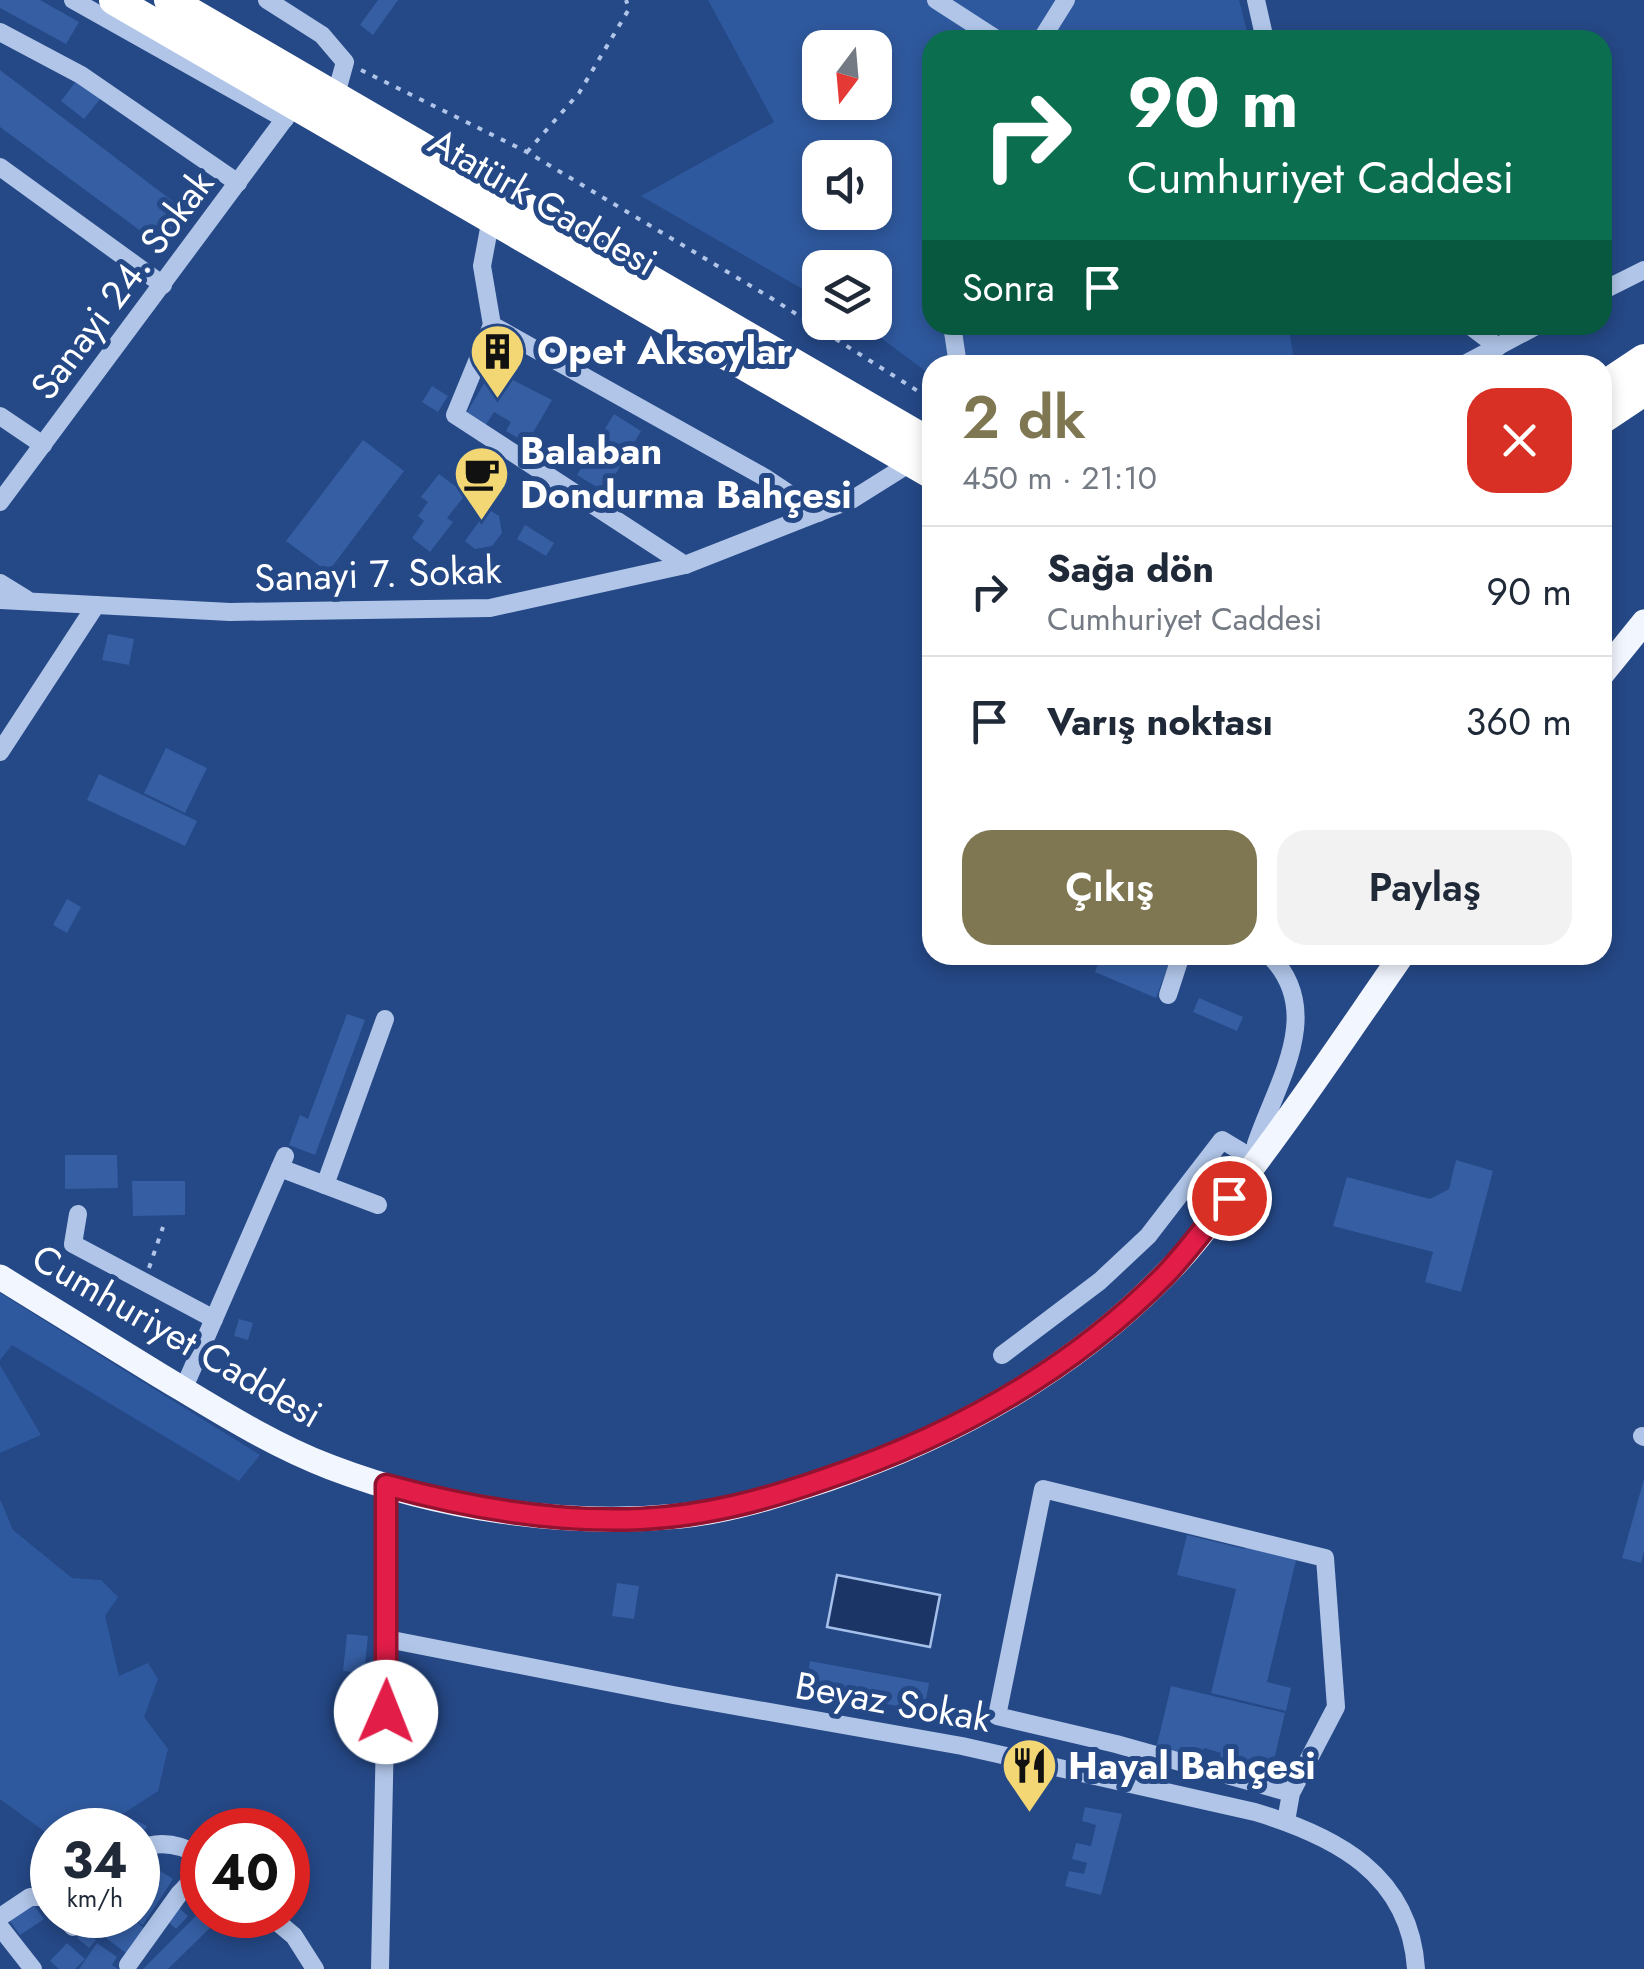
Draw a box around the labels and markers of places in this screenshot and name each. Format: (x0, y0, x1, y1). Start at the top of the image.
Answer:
building icon: Opet Aksoylar (468, 321, 528, 400)
place label: Opet Aksoylar (537, 323, 792, 378)
place label: Balaban Dondurma Bahçesi (520, 423, 852, 522)
cafe icon: Balaban Dondurma Bahçesi (451, 443, 511, 522)
pin (1187, 1156, 1272, 1241)
restaurant icon: Hayal Bahçesi (999, 1736, 1059, 1815)
place label: Hayal Bahçesi (1068, 1738, 1316, 1793)

